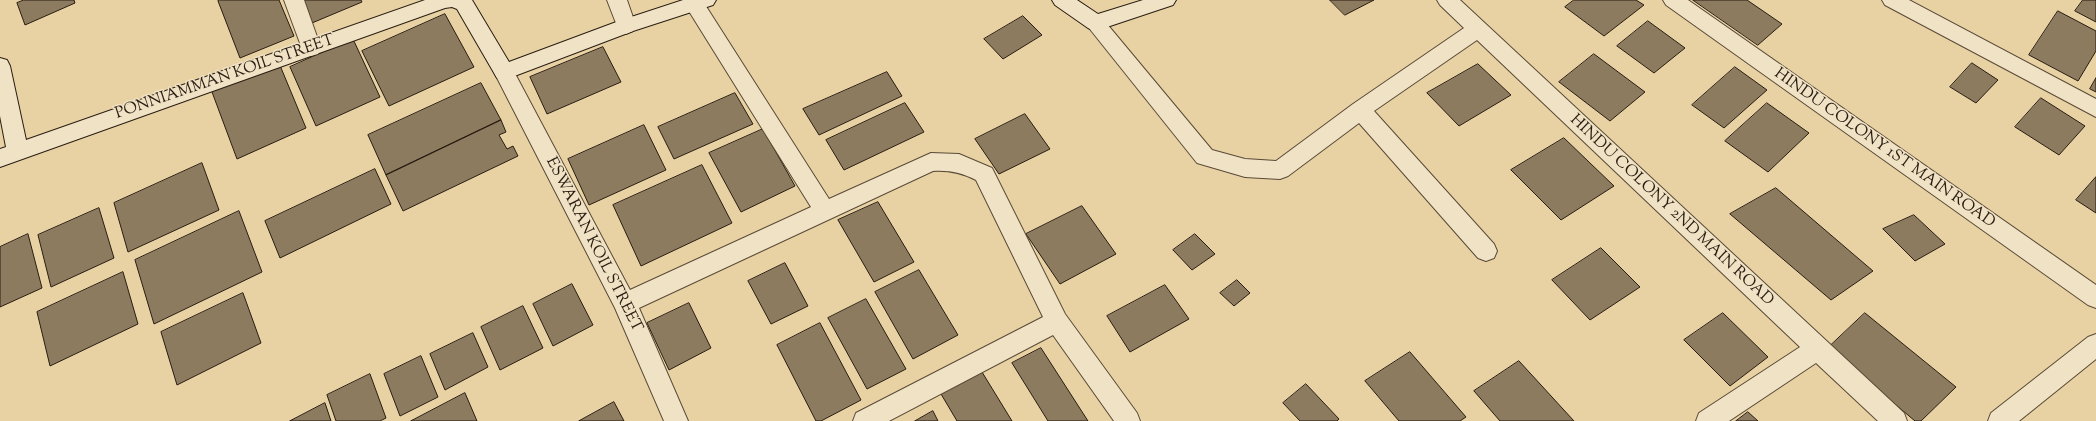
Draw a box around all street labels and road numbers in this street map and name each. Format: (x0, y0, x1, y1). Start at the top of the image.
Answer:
street label: PONNIAMMAN KOIL STREET (113, 31, 337, 125)
street label: HINDU COLONY 1ST MAIN ROAD (1770, 65, 1998, 233)
street label: HINDU COLONY 2ND MAIN ROAD (1565, 111, 1777, 311)
street label: ESWARAN KOIL STREET (540, 154, 646, 336)

